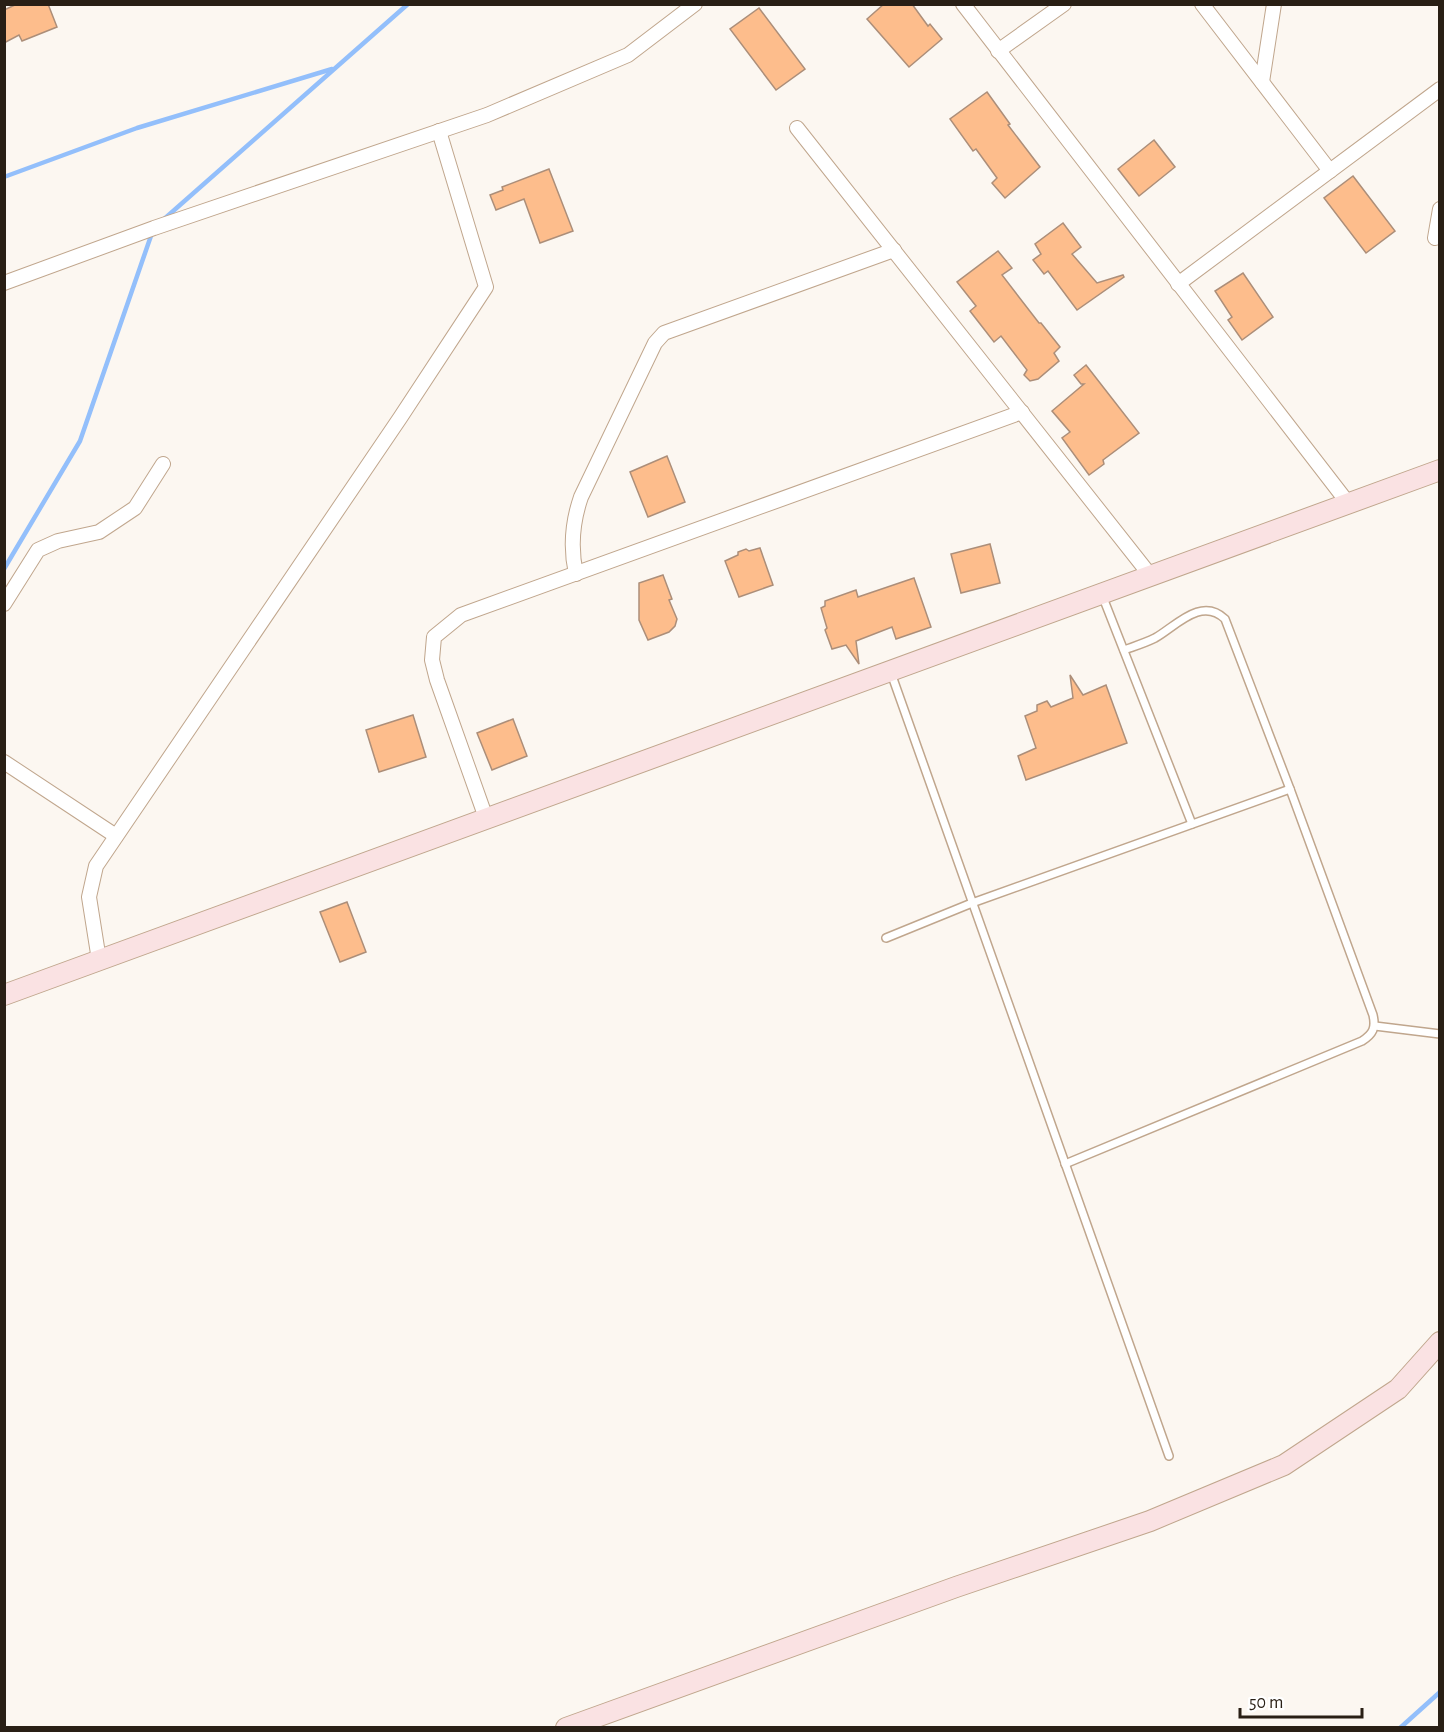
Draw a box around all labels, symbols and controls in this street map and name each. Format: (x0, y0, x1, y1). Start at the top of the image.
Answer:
scale bar (1240, 1681, 1362, 1719)
text: 50 m (1249, 1694, 1283, 1712)

